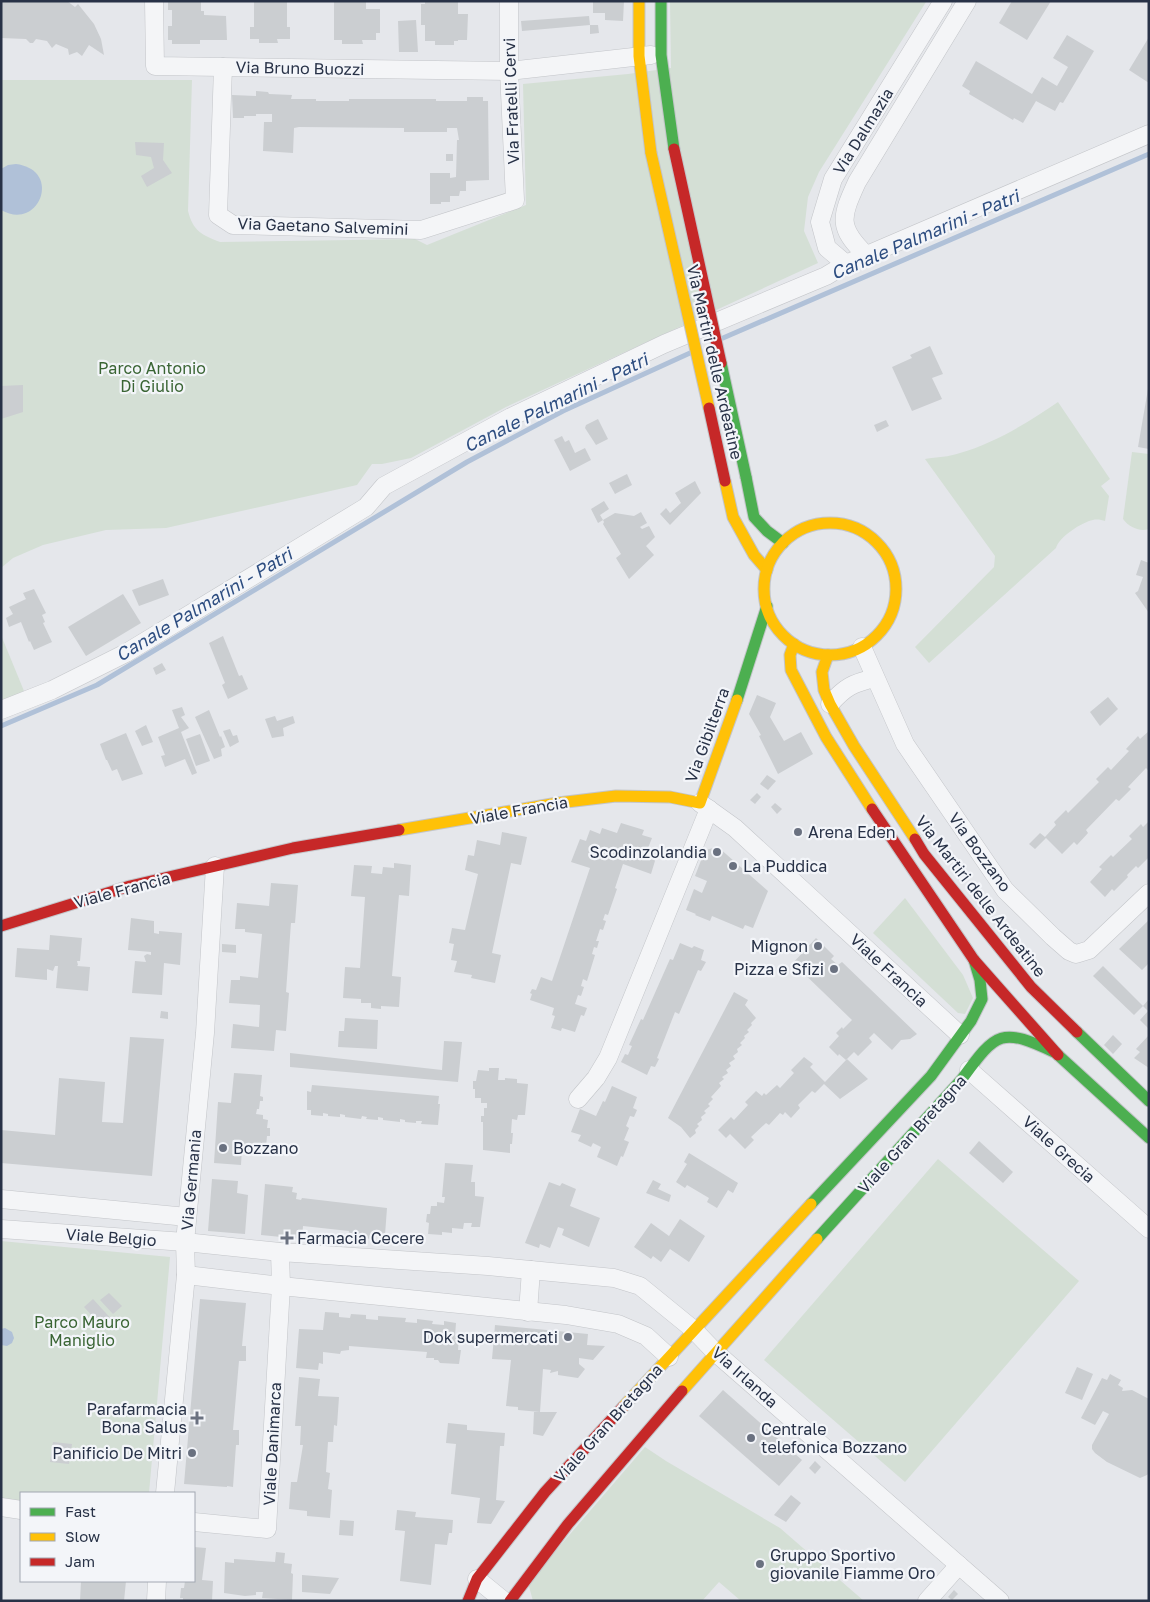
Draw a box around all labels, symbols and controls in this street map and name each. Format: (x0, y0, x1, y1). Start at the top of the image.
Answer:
street label: Via Fratelli Cervi (499, 37, 523, 165)
street label: Via Bruno Buozzi (235, 57, 365, 79)
street label: Via Dalmazia (829, 84, 897, 178)
water label: Canale Palmarini - Patri (827, 184, 1024, 284)
street label: Via Gaetano Salvemini (237, 213, 409, 239)
street label: Via Martiri delle Ardeatine (683, 262, 747, 462)
water label: Canale Palmarini - Patri (460, 347, 653, 456)
park label: Parco Antonio Di Giulio (98, 358, 206, 396)
water label: Canale Palmarini - Patri (111, 542, 298, 666)
street label: Via Gibilterra (681, 685, 733, 785)
street label: Viale Francia (469, 792, 569, 828)
street label: Via Bozzano (944, 808, 1016, 896)
street label: Via Martiri delle Ardeatine (912, 811, 1050, 981)
place label: Arena Eden (808, 822, 896, 842)
marker: Arena Eden (792, 826, 804, 838)
place label: Scodinzolandia (590, 842, 707, 862)
marker: Scodinzolandia (711, 846, 723, 858)
place label: La Puddica (743, 856, 827, 876)
marker: La Puddica (727, 860, 739, 872)
street label: Viale Francia (72, 868, 172, 912)
street label: Viale Francia (846, 929, 932, 1011)
place label: Mignon (751, 936, 808, 956)
marker: Mignon (812, 940, 824, 952)
place label: Pizza e Sfizi (734, 959, 824, 979)
marker: Pizza e Sfizi (828, 963, 840, 975)
street label: Viale Gran Bretagna (853, 1071, 971, 1197)
street label: Viale Grecia (1019, 1111, 1099, 1187)
street label: Via Germania (177, 1129, 205, 1231)
place label: Bozzano (233, 1138, 298, 1158)
marker: Bozzano (217, 1142, 229, 1154)
street label: Viale Belgio (65, 1224, 157, 1250)
place label: Farmacia Cecere (297, 1228, 424, 1248)
marker: Farmacia Cecere (281, 1232, 293, 1244)
park label: Parco Mauro Maniglio (34, 1312, 130, 1350)
place label: Dok supermercati (423, 1327, 558, 1347)
marker: Dok supermercati (562, 1331, 574, 1343)
street label: Via Irlanda (708, 1342, 782, 1412)
street label: Viale Gran Bretagna (549, 1360, 667, 1486)
street label: Viale Danimarca (259, 1382, 285, 1506)
place label: Parafarmacia Bona Salus (86, 1399, 187, 1437)
marker: Parafarmacia Bona Salus (191, 1412, 203, 1424)
place label: Centrale telefonica Bozzano (761, 1419, 907, 1457)
marker: Centrale telefonica Bozzano (745, 1432, 757, 1444)
place label: Panificio De Mitri (52, 1443, 182, 1463)
marker: Panificio De Mitri (186, 1447, 198, 1459)
legend (20, 1492, 195, 1582)
text: Fast (65, 1502, 96, 1520)
text: Slow (65, 1527, 100, 1545)
place label: Gruppo Sportivo giovanile Fiamme Oro (770, 1545, 935, 1583)
text: Jam (65, 1552, 95, 1570)
marker: Gruppo Sportivo giovanile Fiamme Oro (754, 1558, 766, 1570)

